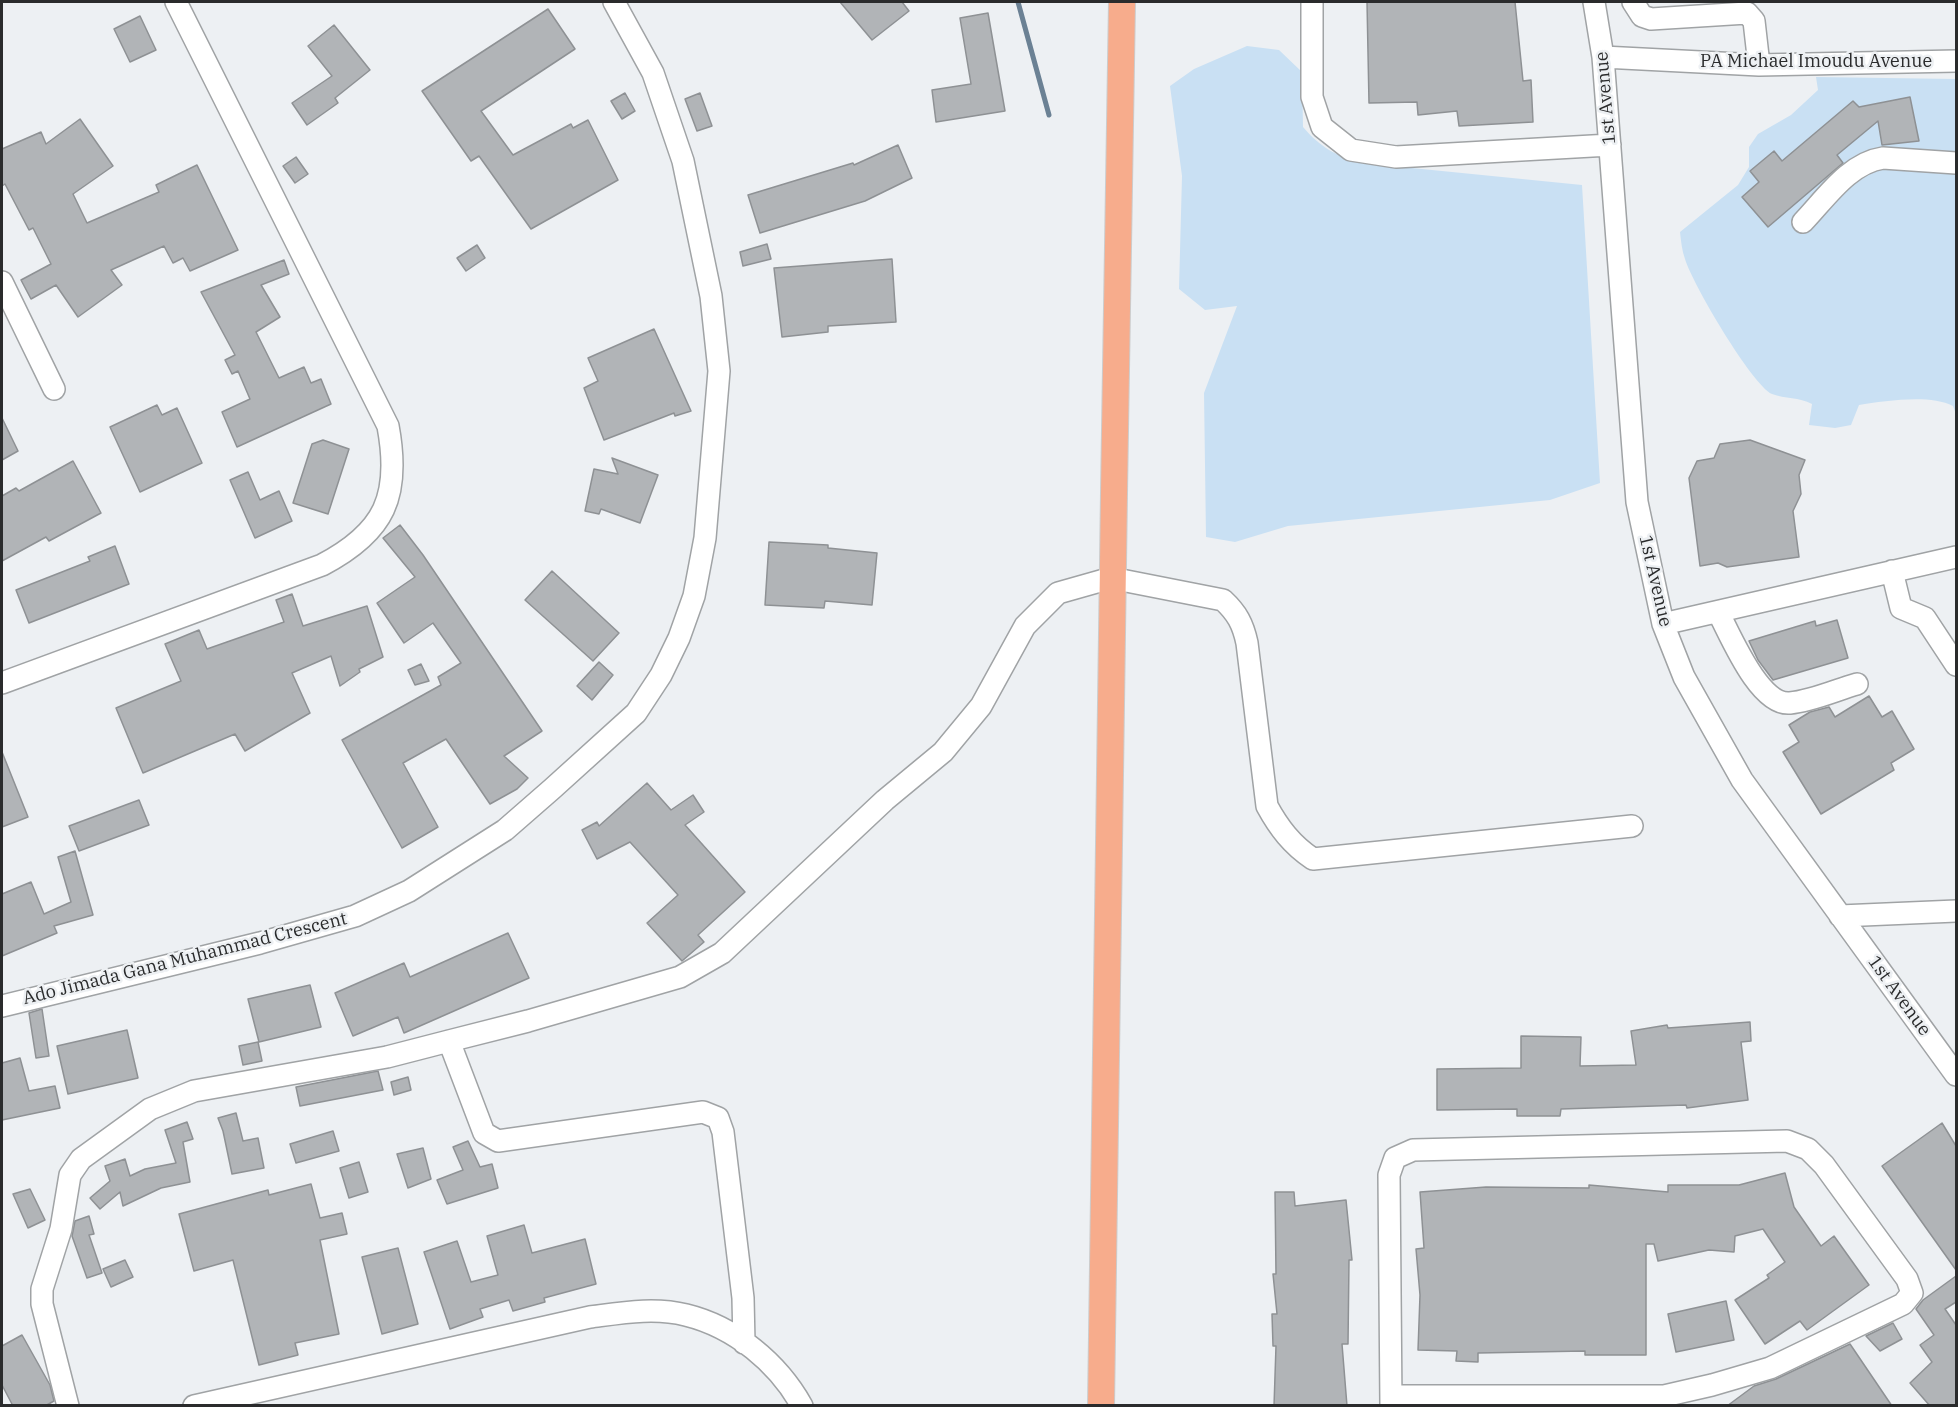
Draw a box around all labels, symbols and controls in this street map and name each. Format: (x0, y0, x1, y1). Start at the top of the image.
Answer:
street label: 1st Avenue (1591, 51, 1621, 145)
street label: PA Michael Imoudu Avenue (1700, 51, 1932, 73)
street label: 1st Avenue (1634, 533, 1676, 629)
street label: Ado Jimada Gana Muhammad Crescent (21, 908, 349, 1010)
street label: 1st Avenue (1863, 952, 1935, 1040)

